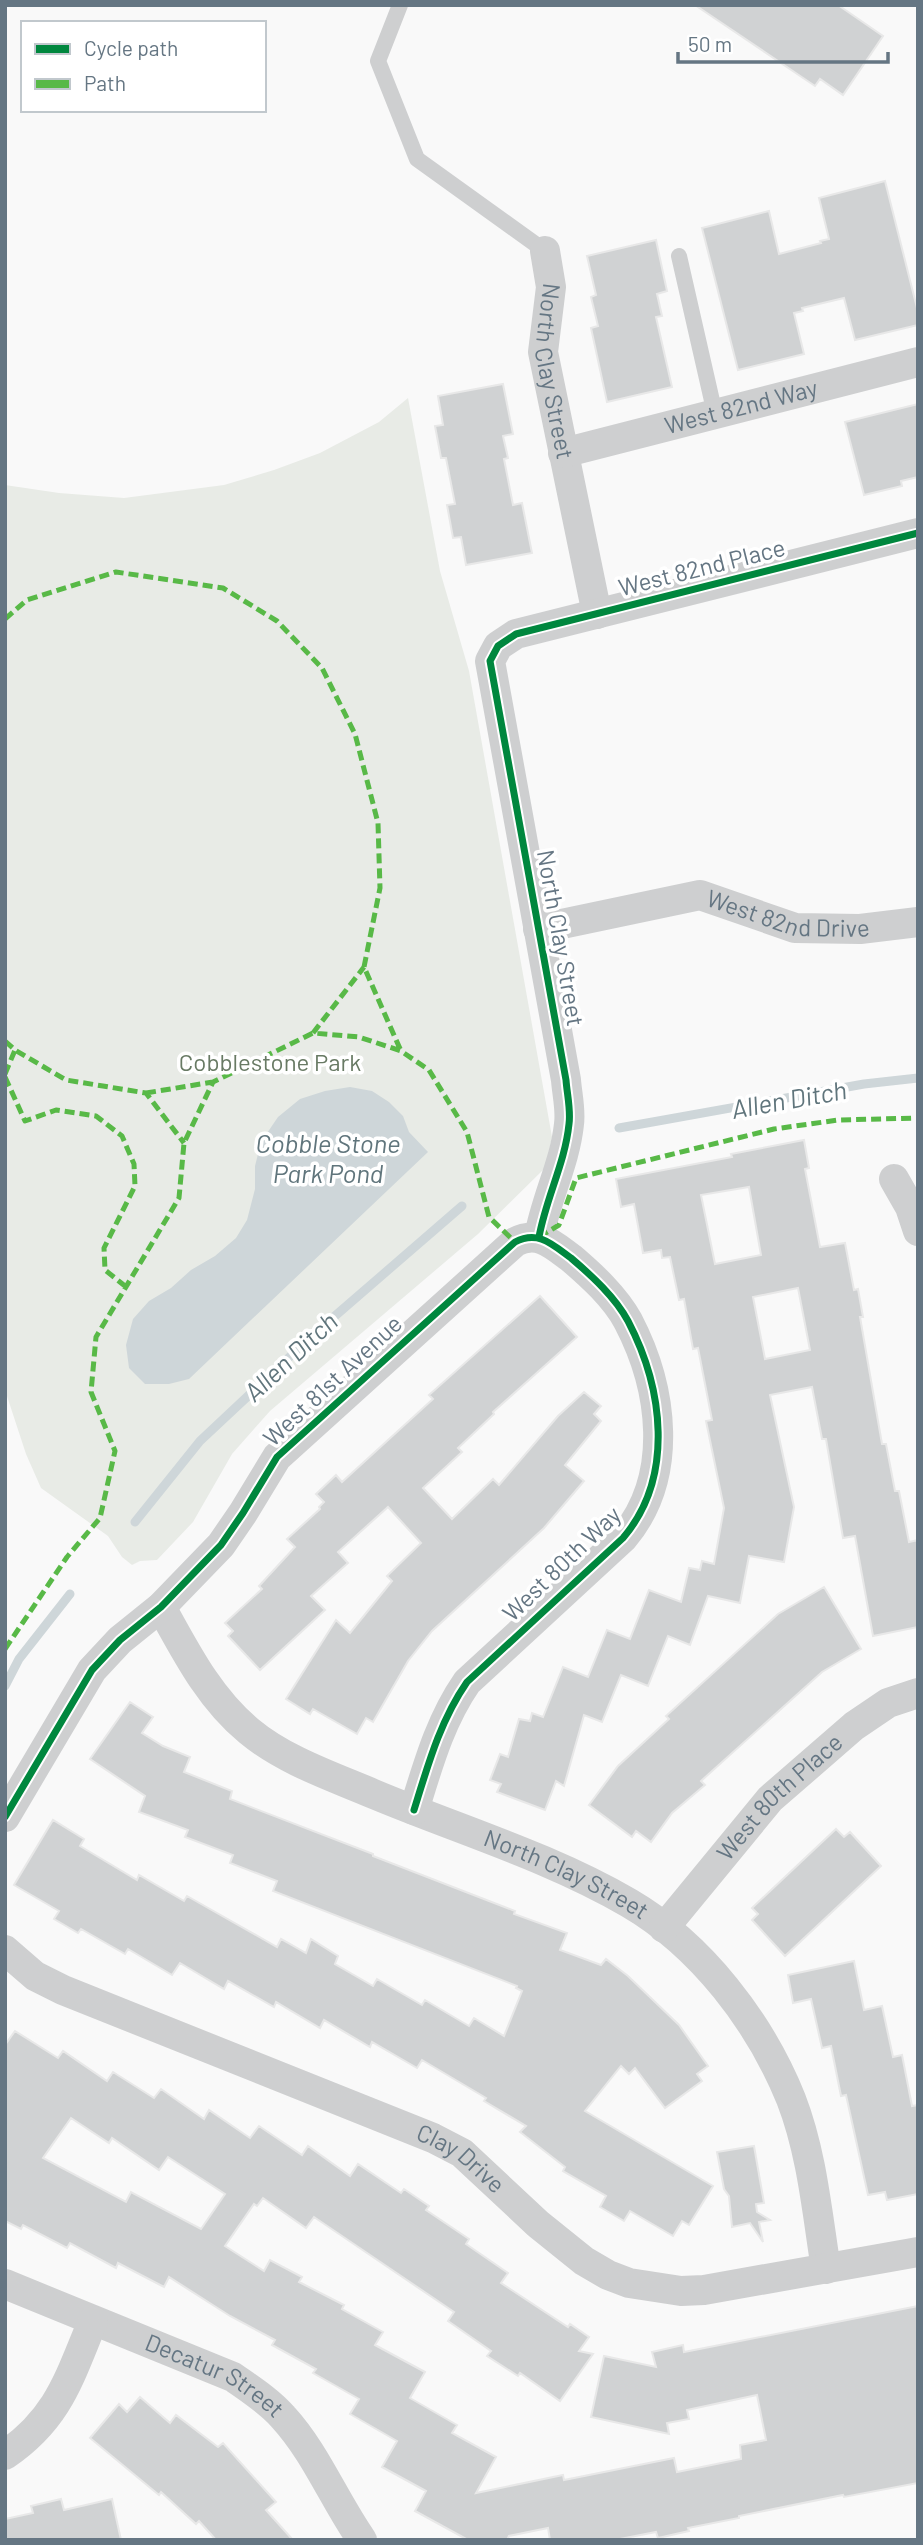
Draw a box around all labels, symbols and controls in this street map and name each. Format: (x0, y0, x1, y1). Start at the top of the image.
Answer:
legend (21, 21, 266, 112)
scale bar (678, 21, 888, 65)
text: 50 m (688, 31, 732, 56)
text: Cycle path (84, 35, 178, 60)
text: Path (84, 70, 126, 95)
street label: North Clay Street (529, 282, 581, 462)
street label: West 82nd Way (661, 372, 820, 439)
street label: West 82nd Place (615, 532, 788, 601)
street label: North Clay Street (532, 847, 591, 1028)
street label: West 82nd Drive (703, 882, 871, 942)
park label: Cobblestone Park (179, 1047, 361, 1076)
water label: Allen Ditch (729, 1073, 849, 1124)
water label: Cobble Stone Park Pond (256, 1127, 400, 1188)
water label: Allen Ditch (237, 1305, 343, 1407)
street label: West 81st Avenue (257, 1308, 407, 1452)
street label: West 80th Way (496, 1499, 626, 1627)
street label: West 80th Place (710, 1727, 848, 1866)
street label: North Clay Street (480, 1822, 655, 1925)
street label: Clay Drive (413, 2117, 511, 2198)
street label: Decatur Street (141, 2327, 291, 2423)

